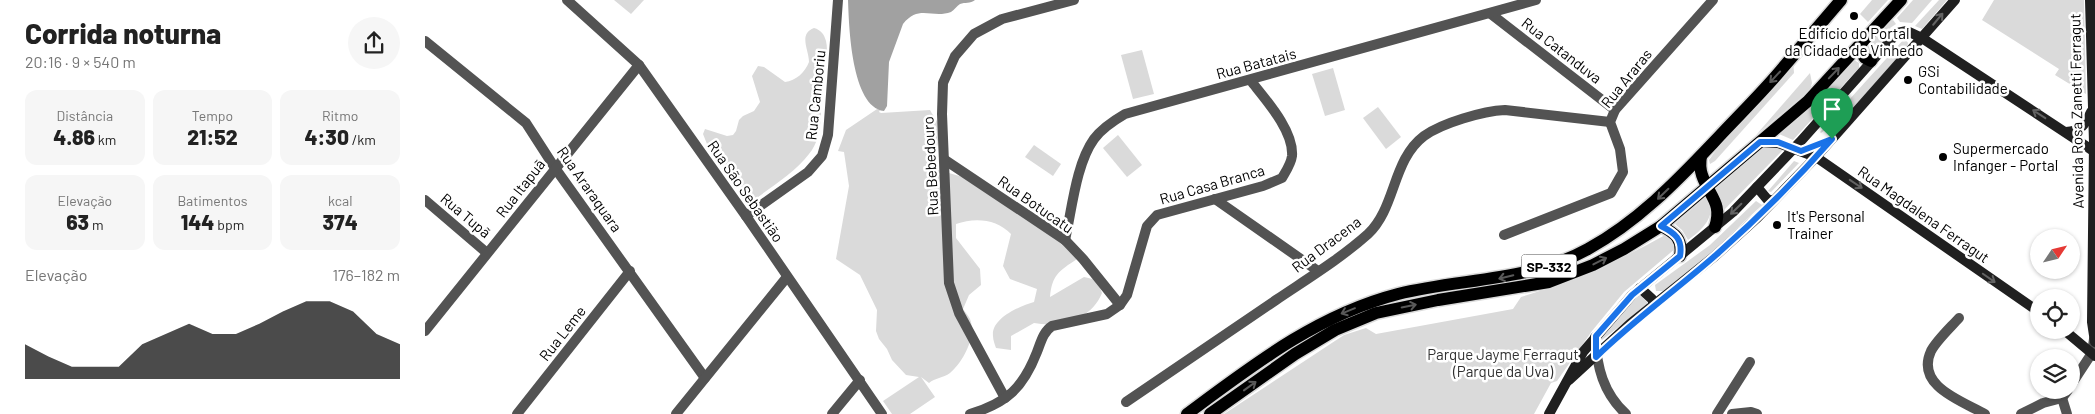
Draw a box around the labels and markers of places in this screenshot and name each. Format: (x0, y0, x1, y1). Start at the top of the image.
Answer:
marker: Edifício do Portal da Cidade de Vinhedo (1848, 10, 1860, 22)
place label: Edifício do Portal da Cidade de Vinhedo (1784, 24, 1924, 59)
place label: GSi Contabilidade (1918, 62, 2008, 97)
marker: GSi Contabilidade (1902, 74, 1914, 86)
pin (1811, 88, 1853, 139)
place label: Supermercado Infanger - Portal (1953, 139, 2058, 174)
marker: Supermercado Infanger - Portal (1937, 151, 1949, 163)
place label: It's Personal Trainer (1787, 207, 1865, 242)
marker: It's Personal Trainer (1771, 219, 1783, 231)

